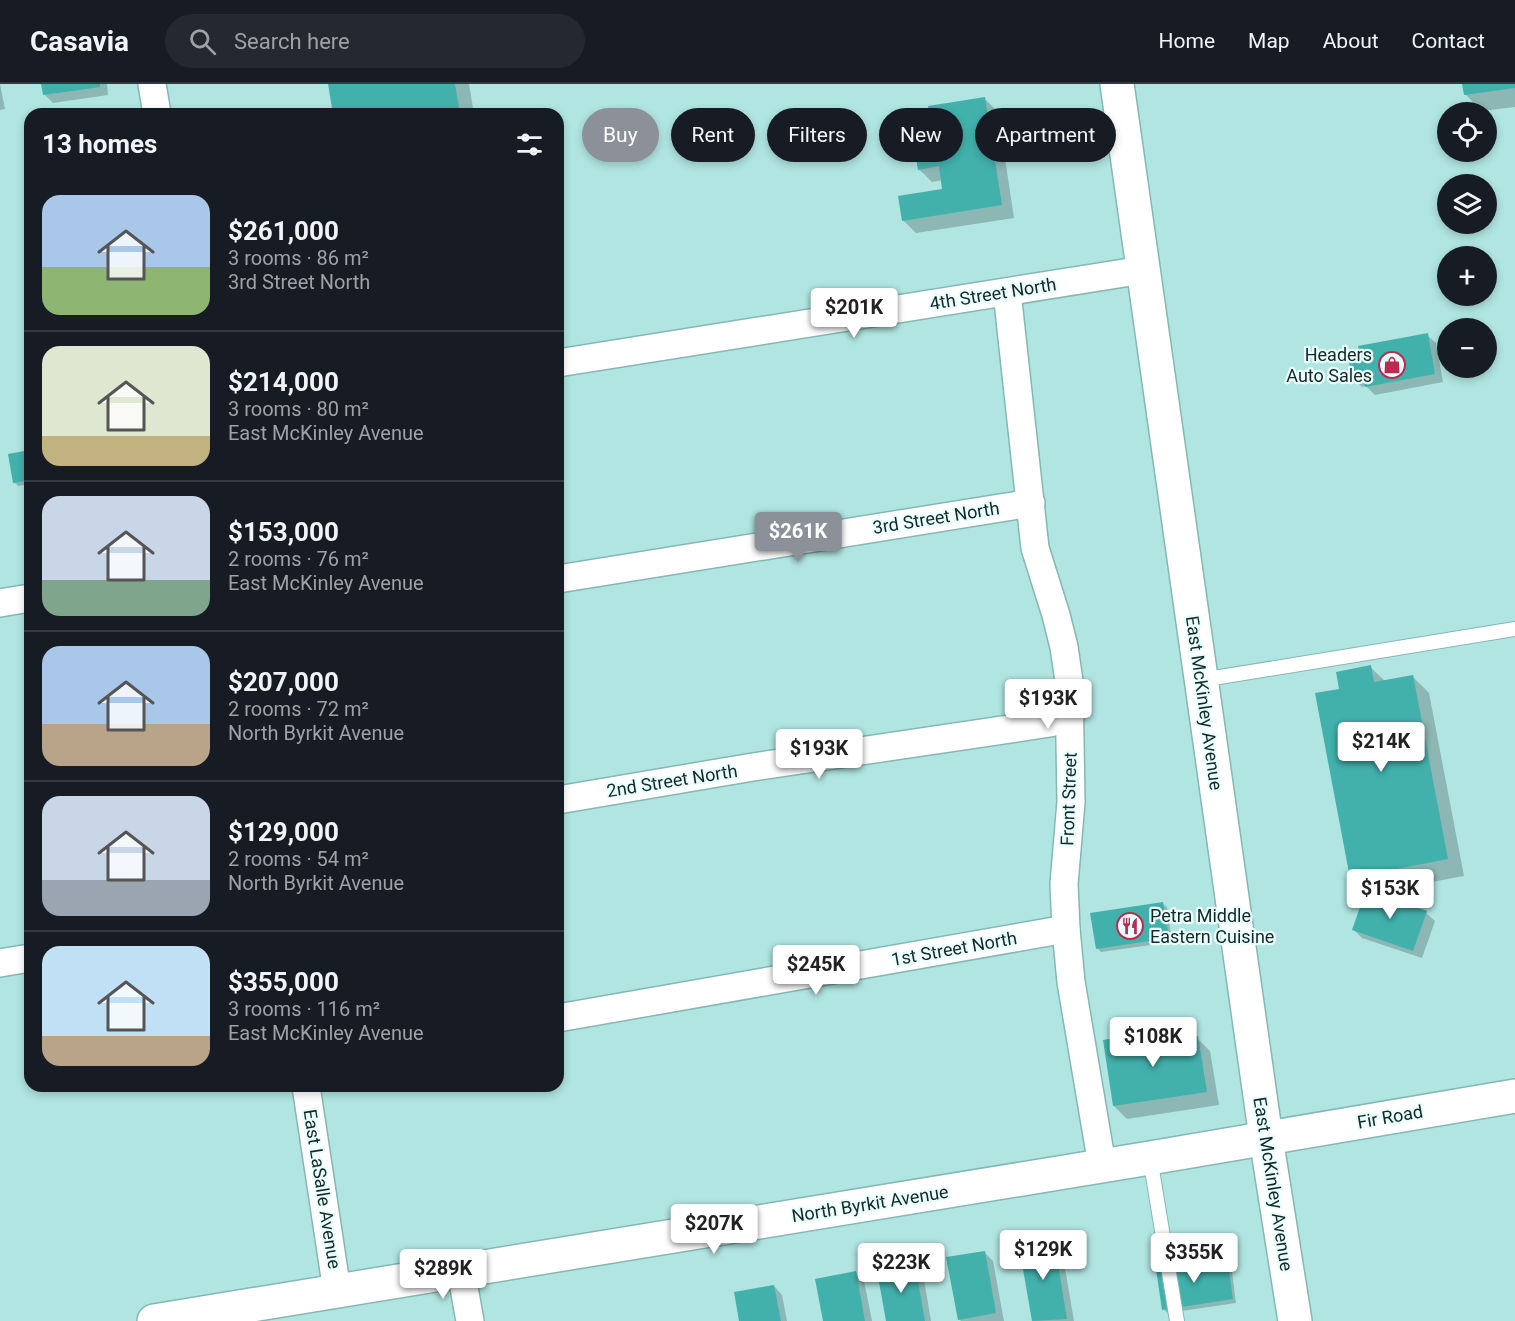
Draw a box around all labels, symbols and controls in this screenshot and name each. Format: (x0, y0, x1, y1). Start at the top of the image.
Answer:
search box (165, 14, 585, 68)
text: Casavia (30, 25, 129, 58)
icon: search (186, 25, 219, 58)
text: Search here (234, 29, 350, 54)
text: Home (1159, 29, 1215, 53)
text: Map (1248, 29, 1290, 53)
text: About (1323, 29, 1379, 53)
text: Contact (1412, 29, 1485, 53)
map controls (1437, 102, 1497, 378)
button: locate (1437, 102, 1497, 162)
chip: Buy (582, 108, 659, 162)
chip: Rent (671, 108, 755, 162)
chip: Filters (767, 108, 867, 162)
chip: New (879, 108, 963, 162)
chip: Apartment (975, 108, 1116, 162)
icon: filters (513, 128, 546, 161)
text: 13 homes (42, 129, 157, 159)
button: layers (1437, 174, 1497, 234)
text: $261,000 (228, 216, 339, 246)
icon: home (90, 219, 162, 291)
text: 3 rooms · 86 m² (228, 246, 369, 270)
button: + (1437, 246, 1497, 306)
text: 3rd Street North (228, 270, 370, 294)
street label: 4th Street North (928, 273, 1058, 314)
pin: $201K (812, 288, 896, 339)
text: $201K (825, 295, 883, 319)
button: − (1437, 318, 1497, 378)
place label: Headers Auto Sales (1286, 344, 1372, 386)
shop icon: Headers Auto Sales (1377, 350, 1407, 380)
text: $214,000 (228, 367, 339, 397)
icon: home (90, 370, 162, 442)
text: 3 rooms · 80 m² (228, 397, 369, 421)
text: East McKinley Avenue (228, 421, 424, 445)
street label: 3rd Street North (871, 497, 1001, 538)
pin: $261K (756, 512, 840, 563)
text: $153,000 (228, 517, 339, 547)
text: $261K (769, 519, 827, 543)
icon: home (90, 520, 162, 592)
text: 2 rooms · 76 m² (228, 547, 369, 571)
text: East McKinley Avenue (228, 571, 424, 595)
street label: East McKinley Avenue (1182, 614, 1227, 792)
text: $207,000 (228, 667, 339, 697)
icon: home (90, 670, 162, 742)
pin: $193K (1006, 679, 1090, 730)
text: $193K (1019, 686, 1077, 710)
text: 2 rooms · 72 m² (228, 697, 369, 721)
text: North Byrkit Avenue (228, 721, 404, 745)
pin: $214K (1339, 722, 1423, 773)
pin: $193K (777, 729, 861, 780)
text: $214K (1352, 729, 1410, 753)
text: $193K (790, 736, 848, 760)
street label: Front Street (1056, 752, 1081, 846)
street label: 2nd Street North (605, 760, 739, 801)
text: $129,000 (228, 817, 339, 847)
icon: home (90, 820, 162, 892)
text: 2 rooms · 54 m² (228, 847, 369, 871)
pin: $153K (1348, 869, 1432, 920)
text: North Byrkit Avenue (228, 871, 404, 895)
text: $153K (1361, 876, 1419, 900)
place label: Petra Middle Eastern Cuisine (1150, 905, 1274, 947)
restaurant icon: Petra Middle Eastern Cuisine (1115, 911, 1145, 941)
street label: 1st Street North (889, 927, 1018, 970)
pin: $245K (774, 945, 858, 996)
text: $245K (787, 952, 845, 976)
text: $355,000 (228, 967, 339, 997)
icon: home (90, 970, 162, 1042)
text: 3 rooms · 116 m² (228, 997, 380, 1021)
pin: $108K (1111, 1017, 1195, 1068)
text: East McKinley Avenue (228, 1021, 424, 1045)
text: $108K (1124, 1024, 1182, 1048)
street label: East McKinley Avenue (1249, 1095, 1298, 1273)
street label: Fir Road (1355, 1100, 1424, 1133)
street label: East LaSalle Avenue (300, 1108, 345, 1270)
street label: North Byrkit Avenue (790, 1181, 950, 1226)
pin: $207K (672, 1204, 756, 1255)
text: $207K (685, 1211, 743, 1235)
pin: $129K (1001, 1230, 1085, 1281)
pin: $355K (1152, 1233, 1236, 1284)
text: $129K (1014, 1237, 1072, 1261)
text: $355K (1165, 1240, 1223, 1264)
pin: $223K (859, 1243, 943, 1294)
pin: $289K (401, 1249, 485, 1300)
text: $223K (872, 1250, 930, 1274)
text: $289K (414, 1256, 472, 1280)

